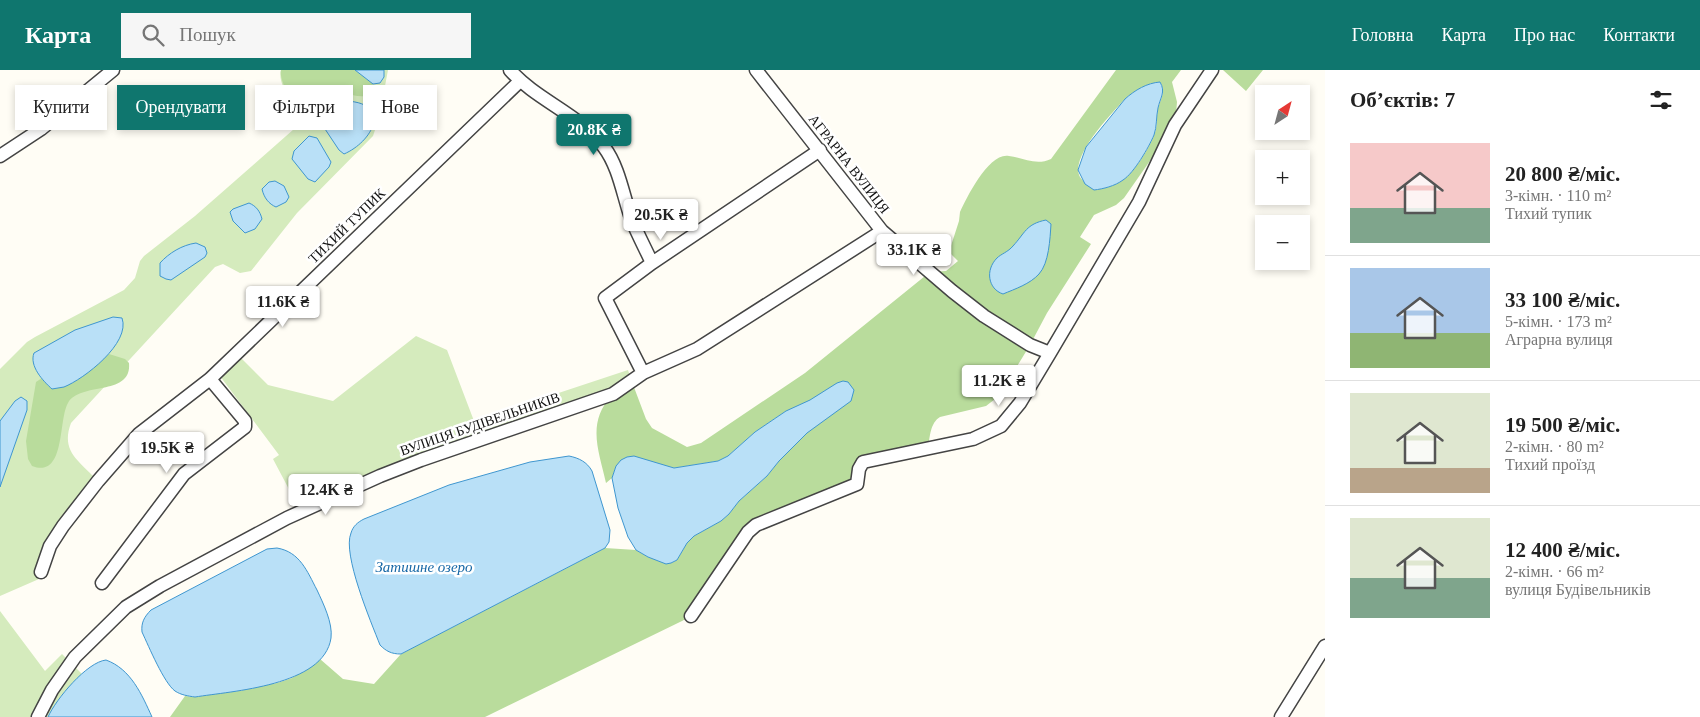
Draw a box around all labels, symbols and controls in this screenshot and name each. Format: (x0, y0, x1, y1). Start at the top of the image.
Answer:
search box (121, 13, 471, 58)
icon: search (139, 21, 167, 49)
text: Карта (25, 22, 91, 48)
text: Пошук (179, 24, 236, 45)
text: Головна (1352, 25, 1413, 45)
text: Карта (1441, 25, 1486, 45)
text: Про нас (1514, 25, 1575, 45)
text: Контакти (1603, 25, 1675, 45)
chip: Купити (15, 85, 107, 130)
chip: Орендувати (117, 85, 245, 130)
chip: Фільтри (255, 85, 353, 130)
chip: Нове (363, 85, 437, 130)
north arrow (1255, 85, 1310, 140)
map controls (1255, 85, 1310, 270)
icon: filters (1647, 86, 1675, 114)
text: Об’єктів: 7 (1350, 88, 1455, 112)
street label: АГРАРНА ВУЛИЦЯ (806, 112, 892, 216)
pin: 20.8K ₴ (548, 114, 640, 156)
text: 20.8K ₴ (567, 121, 621, 138)
button: + (1255, 150, 1310, 205)
text: 20 800 ₴/міс. (1505, 162, 1620, 186)
icon: home (1390, 163, 1450, 223)
street label: ТИХИЙ ТУПИК (305, 185, 389, 266)
text: 3-кімн. · 110 m² (1505, 187, 1611, 204)
pin: 20.5K ₴ (615, 198, 707, 241)
text: Тихий тупик (1505, 205, 1592, 222)
text: 20.5K ₴ (634, 206, 688, 223)
button: − (1255, 215, 1310, 270)
pin: 33.1K ₴ (868, 234, 960, 276)
text: 33.1K ₴ (887, 241, 941, 258)
pin: 11.6K ₴ (237, 286, 329, 328)
icon: home (1390, 288, 1450, 348)
text: 33 100 ₴/міс. (1505, 288, 1620, 312)
text: 11.6K ₴ (257, 293, 309, 310)
text: 5-кімн. · 173 m² (1505, 313, 1612, 330)
text: Аграрна вулиця (1505, 331, 1613, 348)
pin: 11.2K ₴ (953, 364, 1045, 407)
text: 11.2K ₴ (973, 372, 1025, 389)
street label: ВУЛИЦЯ БУДІВЕЛЬНИКІВ (398, 390, 562, 458)
icon: home (1390, 413, 1450, 473)
text: 19 500 ₴/міс. (1505, 413, 1620, 437)
pin: 19.5K ₴ (121, 432, 213, 474)
text: 2-кімн. · 80 m² (1505, 438, 1604, 455)
text: 19.5K ₴ (140, 439, 194, 456)
text: Тихий проїзд (1505, 456, 1595, 473)
pin: 12.4K ₴ (280, 474, 372, 516)
text: 12.4K ₴ (299, 481, 353, 498)
icon: home (1390, 538, 1450, 598)
text: 12 400 ₴/міс. (1505, 538, 1620, 562)
water label: Затишне озеро (375, 559, 473, 575)
text: 2-кімн. · 66 m² (1505, 563, 1604, 580)
text: вулиця Будівельників (1505, 581, 1651, 598)

